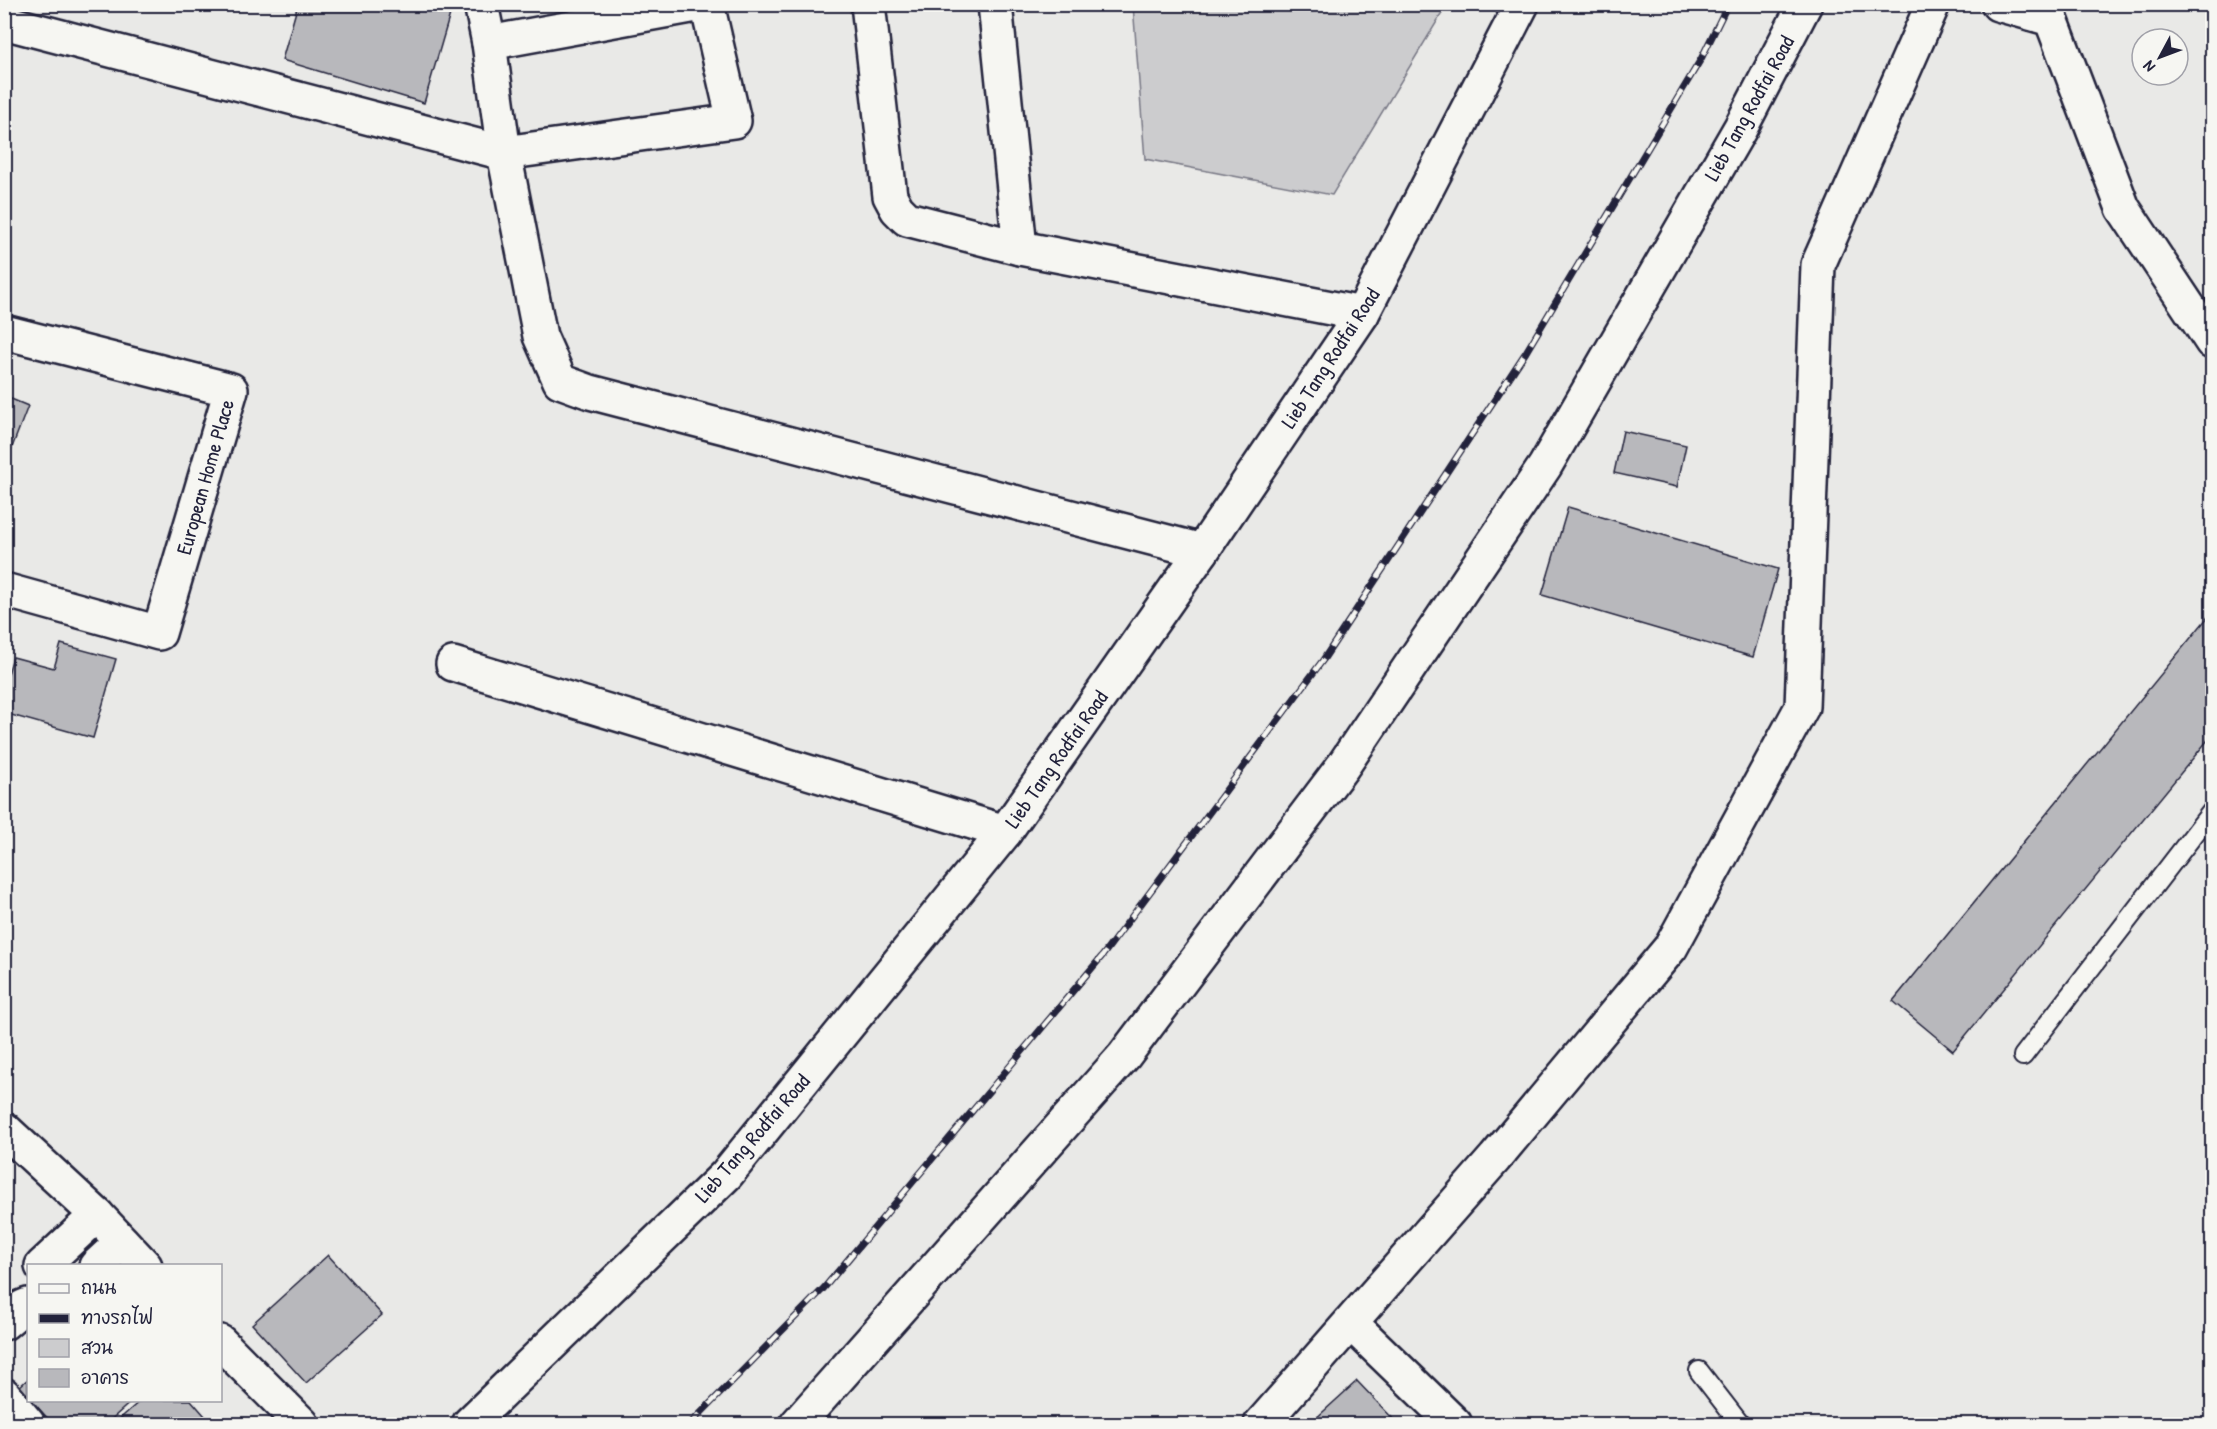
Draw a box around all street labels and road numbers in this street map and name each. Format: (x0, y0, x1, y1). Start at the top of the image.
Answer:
street label: Lieb Tang Rodfai Road (1697, 30, 1801, 186)
street label: Lieb Tang Rodfai Road (1274, 282, 1386, 434)
street label: European Home Place (169, 396, 241, 558)
street label: Lieb Tang Rodfai Road (998, 684, 1114, 834)
street label: Lieb Tang Rodfai Road (688, 1067, 816, 1209)

